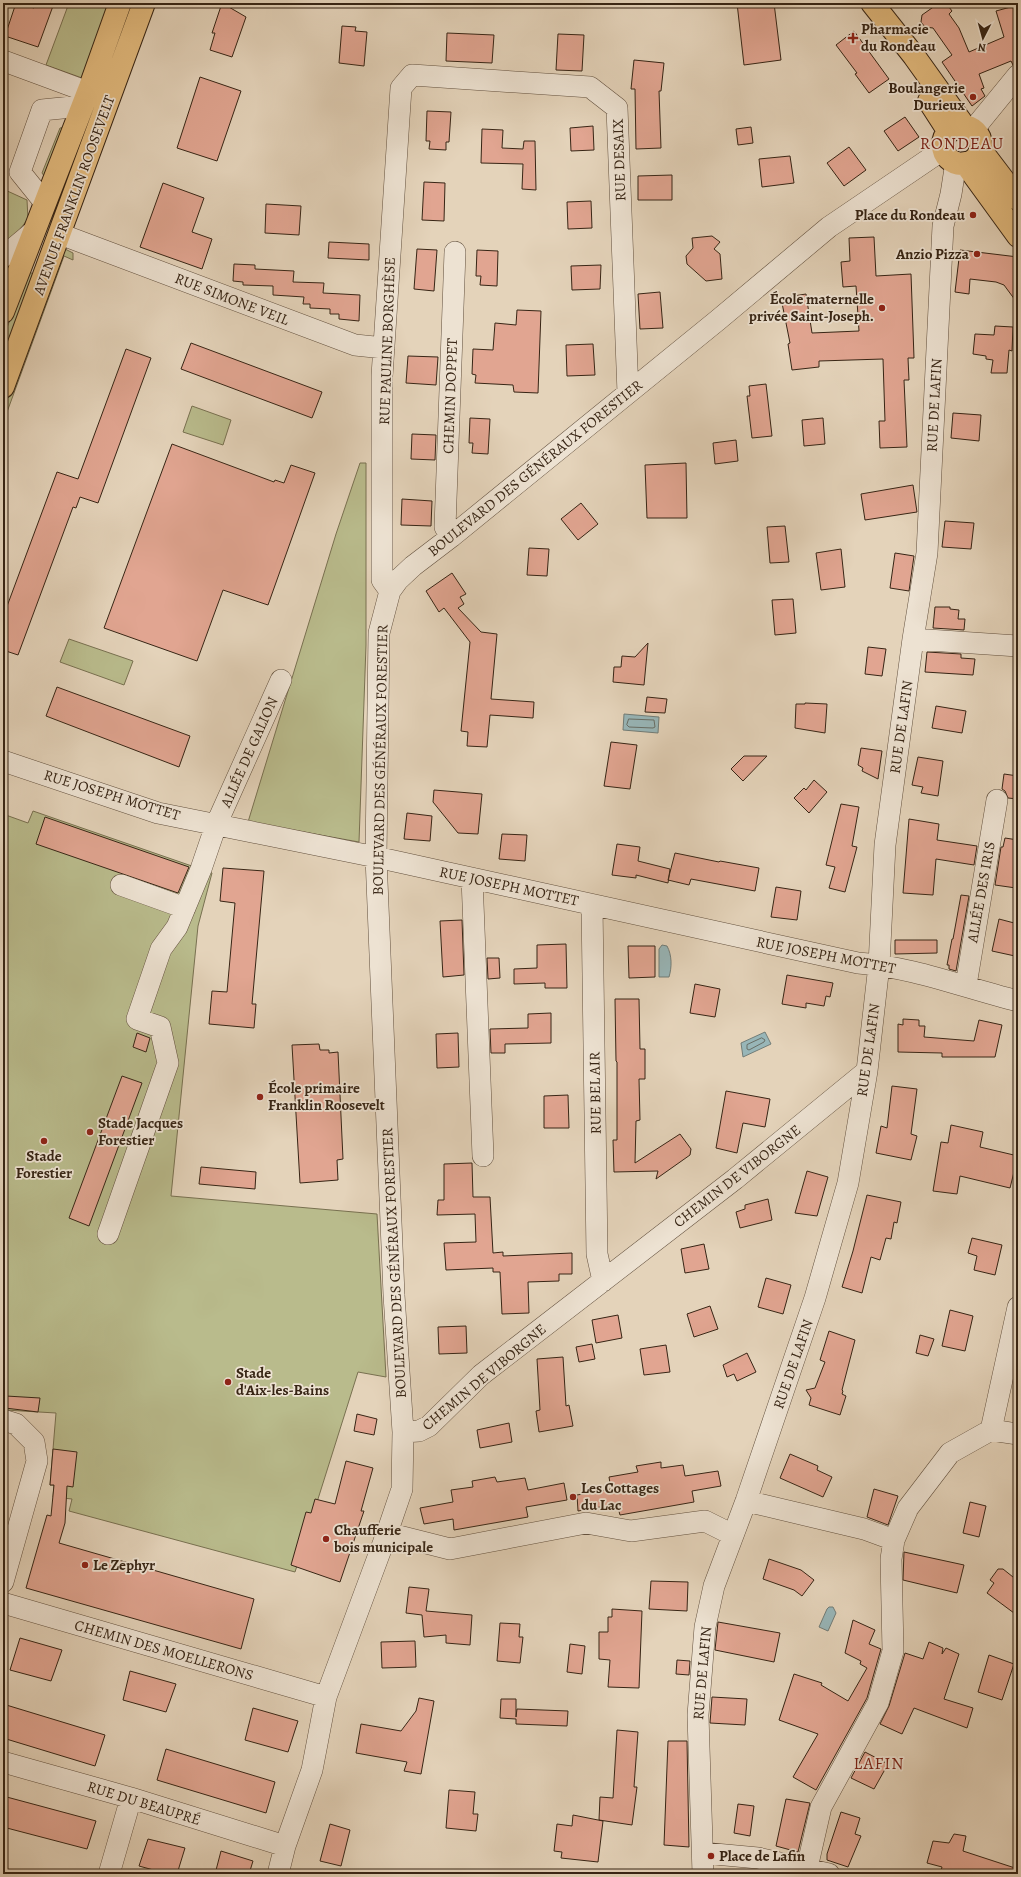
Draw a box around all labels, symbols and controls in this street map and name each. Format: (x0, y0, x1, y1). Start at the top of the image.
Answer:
north arrow (963, 18, 1003, 58)
place label: Pharmacie du Rondeau (861, 19, 936, 56)
marker: Pharmacie du Rondeau (848, 33, 858, 43)
text: N (977, 40, 987, 55)
place label: Boulangerie Durieux (888, 78, 966, 115)
street label: AVENUE FRANKLIN ROOSEVELT (28, 92, 120, 299)
marker: Boulangerie Durieux (968, 92, 978, 102)
street label: RUE DESAIX (608, 118, 630, 201)
district label: RONDEAU (920, 132, 1004, 155)
place label: Place du Rondeau (855, 205, 966, 225)
marker: Place du Rondeau (968, 210, 978, 220)
place label: Anzio Pizza (895, 244, 970, 264)
marker: Anzio Pizza (972, 249, 982, 259)
street label: RUE PAULINE BORGHÈSE (374, 257, 400, 425)
street label: RUE SIMONE VEIL (172, 268, 292, 330)
place label: École maternelle privée Saint-Joseph. (749, 289, 874, 326)
marker: École maternelle privée Saint-Joseph. (877, 303, 887, 313)
street label: CHEMIN DOPPET (438, 337, 462, 454)
street label: RUE DE LAFIN (922, 357, 946, 452)
street label: BOULEVARD DES GÉNÉRAUX FORESTIER (423, 374, 647, 561)
street label: BOULEVARD DES GÉNÉRAUX FORESTIER (368, 624, 392, 896)
street label: RUE DE LAFIN (885, 679, 917, 775)
street label: ALLÉE DE GALION (215, 693, 282, 811)
street label: RUE JOSEPH MOTTET (41, 765, 184, 826)
street label: ALLÉE DES IRIS (962, 840, 1000, 945)
street label: RUE JOSEPH MOTTET (438, 861, 581, 911)
street label: RUE JOSEPH MOTTET (754, 932, 898, 979)
street label: RUE DE LAFIN (852, 1002, 884, 1098)
street label: RUE BEL AIR (584, 1051, 606, 1134)
place label: École primaire Franklin Roosevelt (268, 1078, 385, 1115)
marker: École primaire Franklin Roosevelt (255, 1092, 265, 1102)
place label: Stade Jacques Forestier (98, 1113, 183, 1150)
street label: CHEMIN DE VIBORGNE (669, 1120, 805, 1232)
street label: BOULEVARD DES GÉNÉRAUX FORESTIER (377, 1126, 411, 1399)
marker: Stade Jacques Forestier (85, 1127, 95, 1137)
marker: Stade Forestier (39, 1136, 49, 1146)
place label: Stade Forestier (16, 1146, 72, 1183)
street label: RUE DE LAFIN (768, 1316, 818, 1412)
street label: CHEMIN DE VIBORGNE (418, 1319, 550, 1435)
place label: Stade d'Aix-les-Bains (236, 1363, 329, 1400)
marker: Stade d'Aix-les-Bains (223, 1377, 233, 1387)
place label: Les Cottages du Lac (581, 1478, 659, 1515)
marker: Les Cottages du Lac (568, 1492, 578, 1502)
place label: Chaufferie bois municipale (333, 1520, 433, 1557)
marker: Chaufferie bois municipale (321, 1534, 331, 1544)
place label: Le Zephyr (93, 1555, 155, 1575)
marker: Le Zephyr (80, 1560, 90, 1570)
street label: CHEMIN DES MOELLERONS (72, 1615, 256, 1685)
street label: RUE DE LAFIN (688, 1625, 716, 1721)
district label: LAFIN (853, 1752, 905, 1775)
street label: RUE DU BEAUPRÉ (85, 1776, 203, 1830)
place label: Place de Lafin (719, 1846, 806, 1866)
marker: Place de Lafin (706, 1851, 716, 1861)

